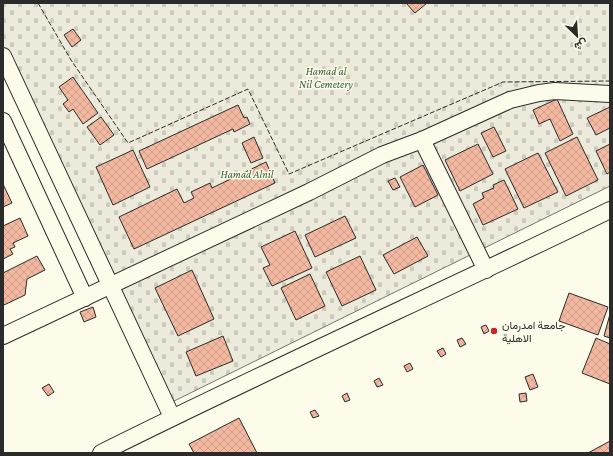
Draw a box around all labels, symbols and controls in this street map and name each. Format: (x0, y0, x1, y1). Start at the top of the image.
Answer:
north arrow (557, 16, 597, 56)
text: ش (572, 36, 590, 53)
park label: Hamad al Nil Cemetery (299, 65, 353, 91)
park label: Hamad Alnil (220, 168, 274, 180)
place label: جامعة امدرمان الاهلية (502, 319, 566, 345)
marker: جامعة امدرمان الاهلية (489, 326, 499, 336)

